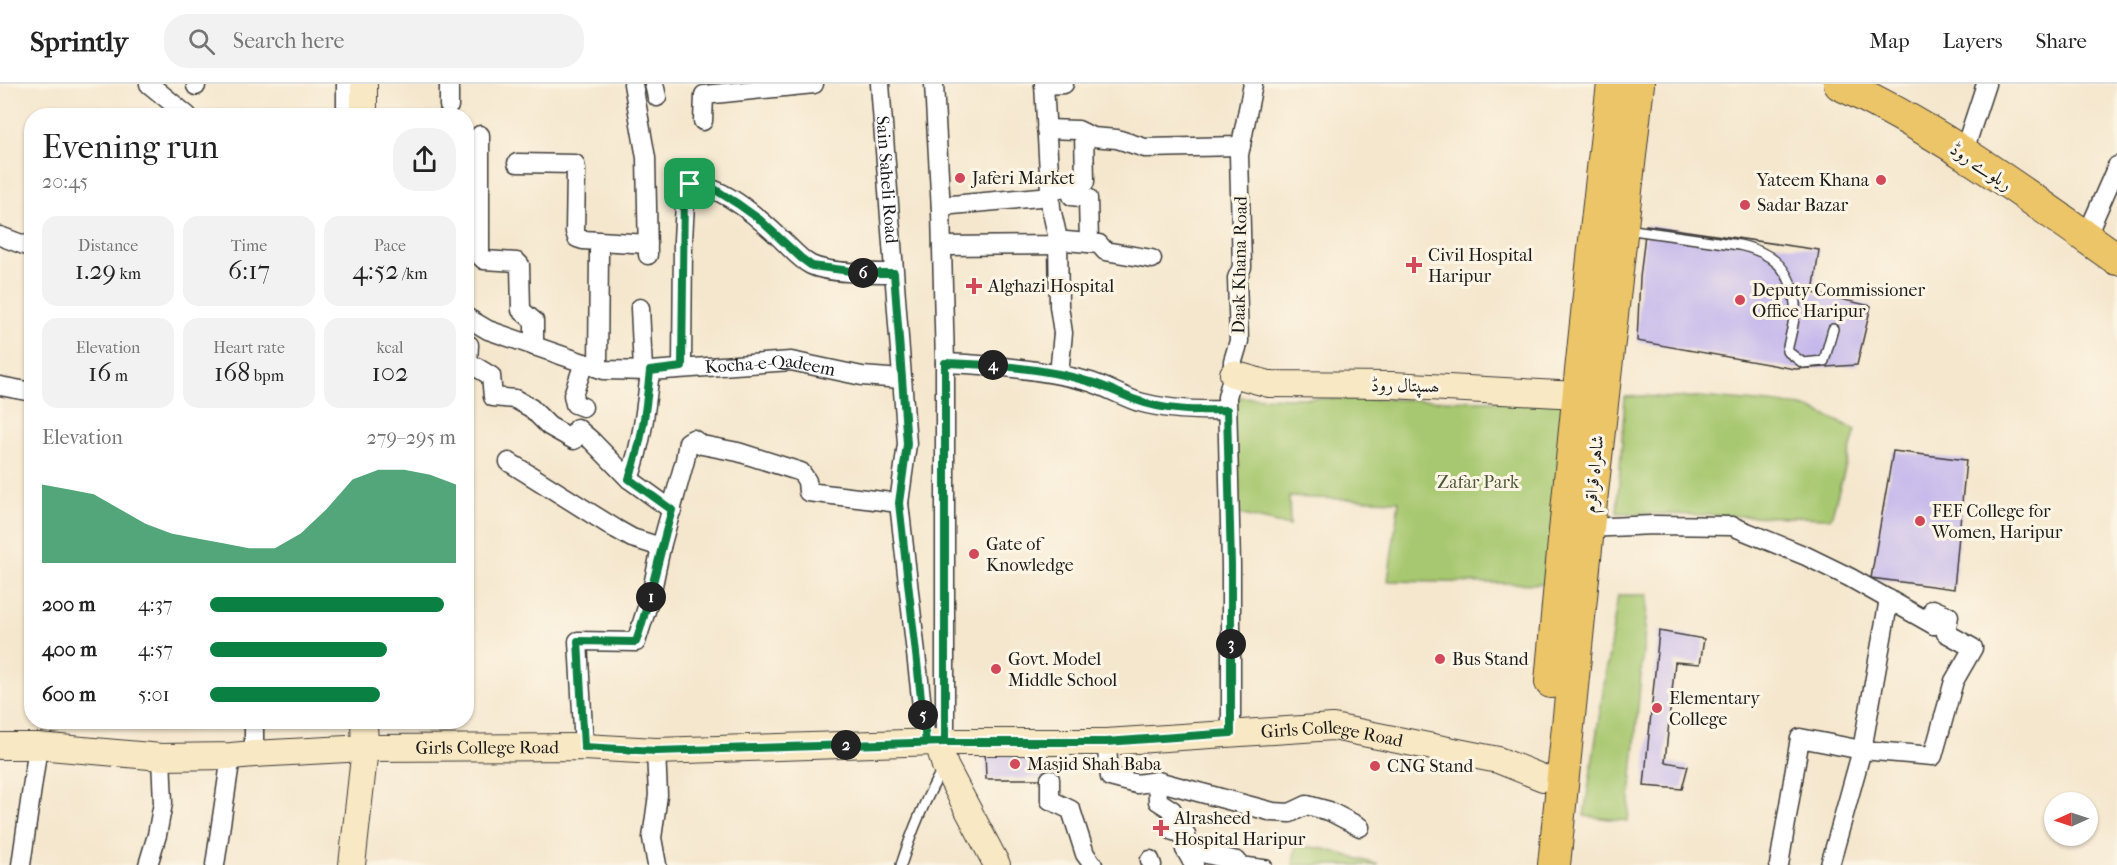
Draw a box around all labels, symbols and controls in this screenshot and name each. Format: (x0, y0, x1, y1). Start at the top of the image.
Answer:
search box (164, 14, 584, 68)
text: Sprintly (30, 25, 128, 58)
icon: search (185, 25, 218, 58)
text: Search here (233, 28, 344, 54)
text: Map (1869, 29, 1910, 53)
text: Layers (1943, 29, 2002, 53)
text: Share (2035, 29, 2087, 53)
street label: Sain Saheli Road (872, 115, 902, 245)
text: Evening run (42, 128, 219, 167)
button: share (393, 128, 456, 191)
street label: ریلوے روڈ (1946, 139, 2016, 195)
pin (664, 158, 715, 209)
icon: arrive (673, 167, 706, 200)
place label: Jaferi Market (970, 168, 1075, 189)
text: 20:45 (42, 170, 88, 193)
place label: Yateem Khana (1756, 170, 1870, 191)
marker: Jaferi Market (953, 171, 967, 185)
marker: Yateem Khana (1874, 173, 1888, 187)
place label: Sadar Bazar (1757, 195, 1849, 216)
street label: Daak Khana Road (1228, 196, 1252, 334)
marker: Sadar Bazar (1738, 198, 1752, 212)
text: Distance (78, 236, 138, 255)
text: Time (231, 236, 267, 255)
text: Pace (374, 236, 406, 255)
place label: Civil Hospital Haripur (1428, 245, 1533, 287)
text: 1.29 (75, 255, 116, 286)
text: 6:17 (228, 255, 270, 286)
text: 4:52 (352, 255, 399, 286)
marker: Civil Hospital Haripur (1405, 256, 1423, 274)
pin: 6 (848, 258, 878, 288)
text: 6 (859, 263, 867, 282)
text: km (116, 264, 141, 283)
text: /km (399, 264, 428, 283)
place label: Alghazi Hospital (987, 276, 1114, 297)
marker: Alghazi Hospital (965, 277, 983, 295)
place label: Deputy Commissioner Office Haripur (1752, 280, 1925, 322)
marker: Deputy Commissioner Office Haripur (1733, 293, 1747, 307)
text: Elevation (76, 338, 140, 357)
text: Heart rate (213, 338, 285, 357)
text: kcal (377, 338, 403, 357)
street label: Kocha-e-Qadeem (704, 350, 837, 381)
pin: 4 (978, 350, 1008, 380)
text: 4 (988, 355, 998, 374)
text: 16 (88, 357, 111, 388)
text: 168 (214, 357, 250, 388)
text: 102 (372, 357, 408, 388)
text: m (111, 366, 128, 385)
text: bpm (250, 366, 284, 385)
street label: ھسپتال روڈ (1371, 375, 1439, 399)
text: Elevation (42, 426, 123, 449)
text: 279–295 m (367, 426, 456, 449)
street label: شاہراہ قراقرم (1579, 434, 1613, 514)
park label: Zafar Park (1437, 472, 1520, 493)
place label: FEF College for Women, Haripur (1931, 501, 2063, 543)
marker: FEF College for Women, Haripur (1913, 514, 1927, 528)
place label: Gate of Knowledge (986, 534, 1074, 576)
marker: Gate of Knowledge (967, 547, 981, 561)
pin: 1 (636, 582, 666, 612)
text: 1 (648, 587, 654, 606)
text: 200 m (42, 593, 95, 616)
text: 4:37 (138, 593, 173, 616)
pin: 3 (1216, 629, 1246, 659)
text: 3 (1228, 634, 1234, 653)
text: 400 m (42, 638, 97, 661)
text: 4:57 (138, 638, 173, 661)
place label: Govt. Model Middle School (1008, 649, 1117, 691)
place label: Bus Stand (1452, 649, 1529, 670)
marker: Bus Stand (1433, 652, 1447, 666)
marker: Govt. Model Middle School (989, 662, 1003, 676)
text: 600 m (42, 683, 96, 706)
text: 5:01 (138, 683, 170, 706)
place label: Elementary College (1669, 688, 1761, 730)
pin: 5 (908, 700, 938, 730)
marker: Elementary College (1650, 701, 1664, 715)
text: 5 (920, 705, 926, 724)
street label: Girls College Road (1260, 717, 1405, 751)
pin: 2 (831, 730, 861, 760)
text: 2 (842, 735, 850, 754)
street label: Girls College Road (415, 737, 559, 758)
place label: Masjid Shah Baba (1027, 754, 1162, 775)
place label: CNG Stand (1387, 756, 1474, 777)
marker: Masjid Shah Baba (1008, 757, 1022, 771)
marker: CNG Stand (1368, 759, 1382, 773)
north arrow (2044, 792, 2098, 846)
map controls (2044, 792, 2098, 846)
place label: Alrasheed Hospital Haripur (1173, 808, 1306, 850)
marker: Alrasheed Hospital Haripur (1152, 819, 1170, 837)

